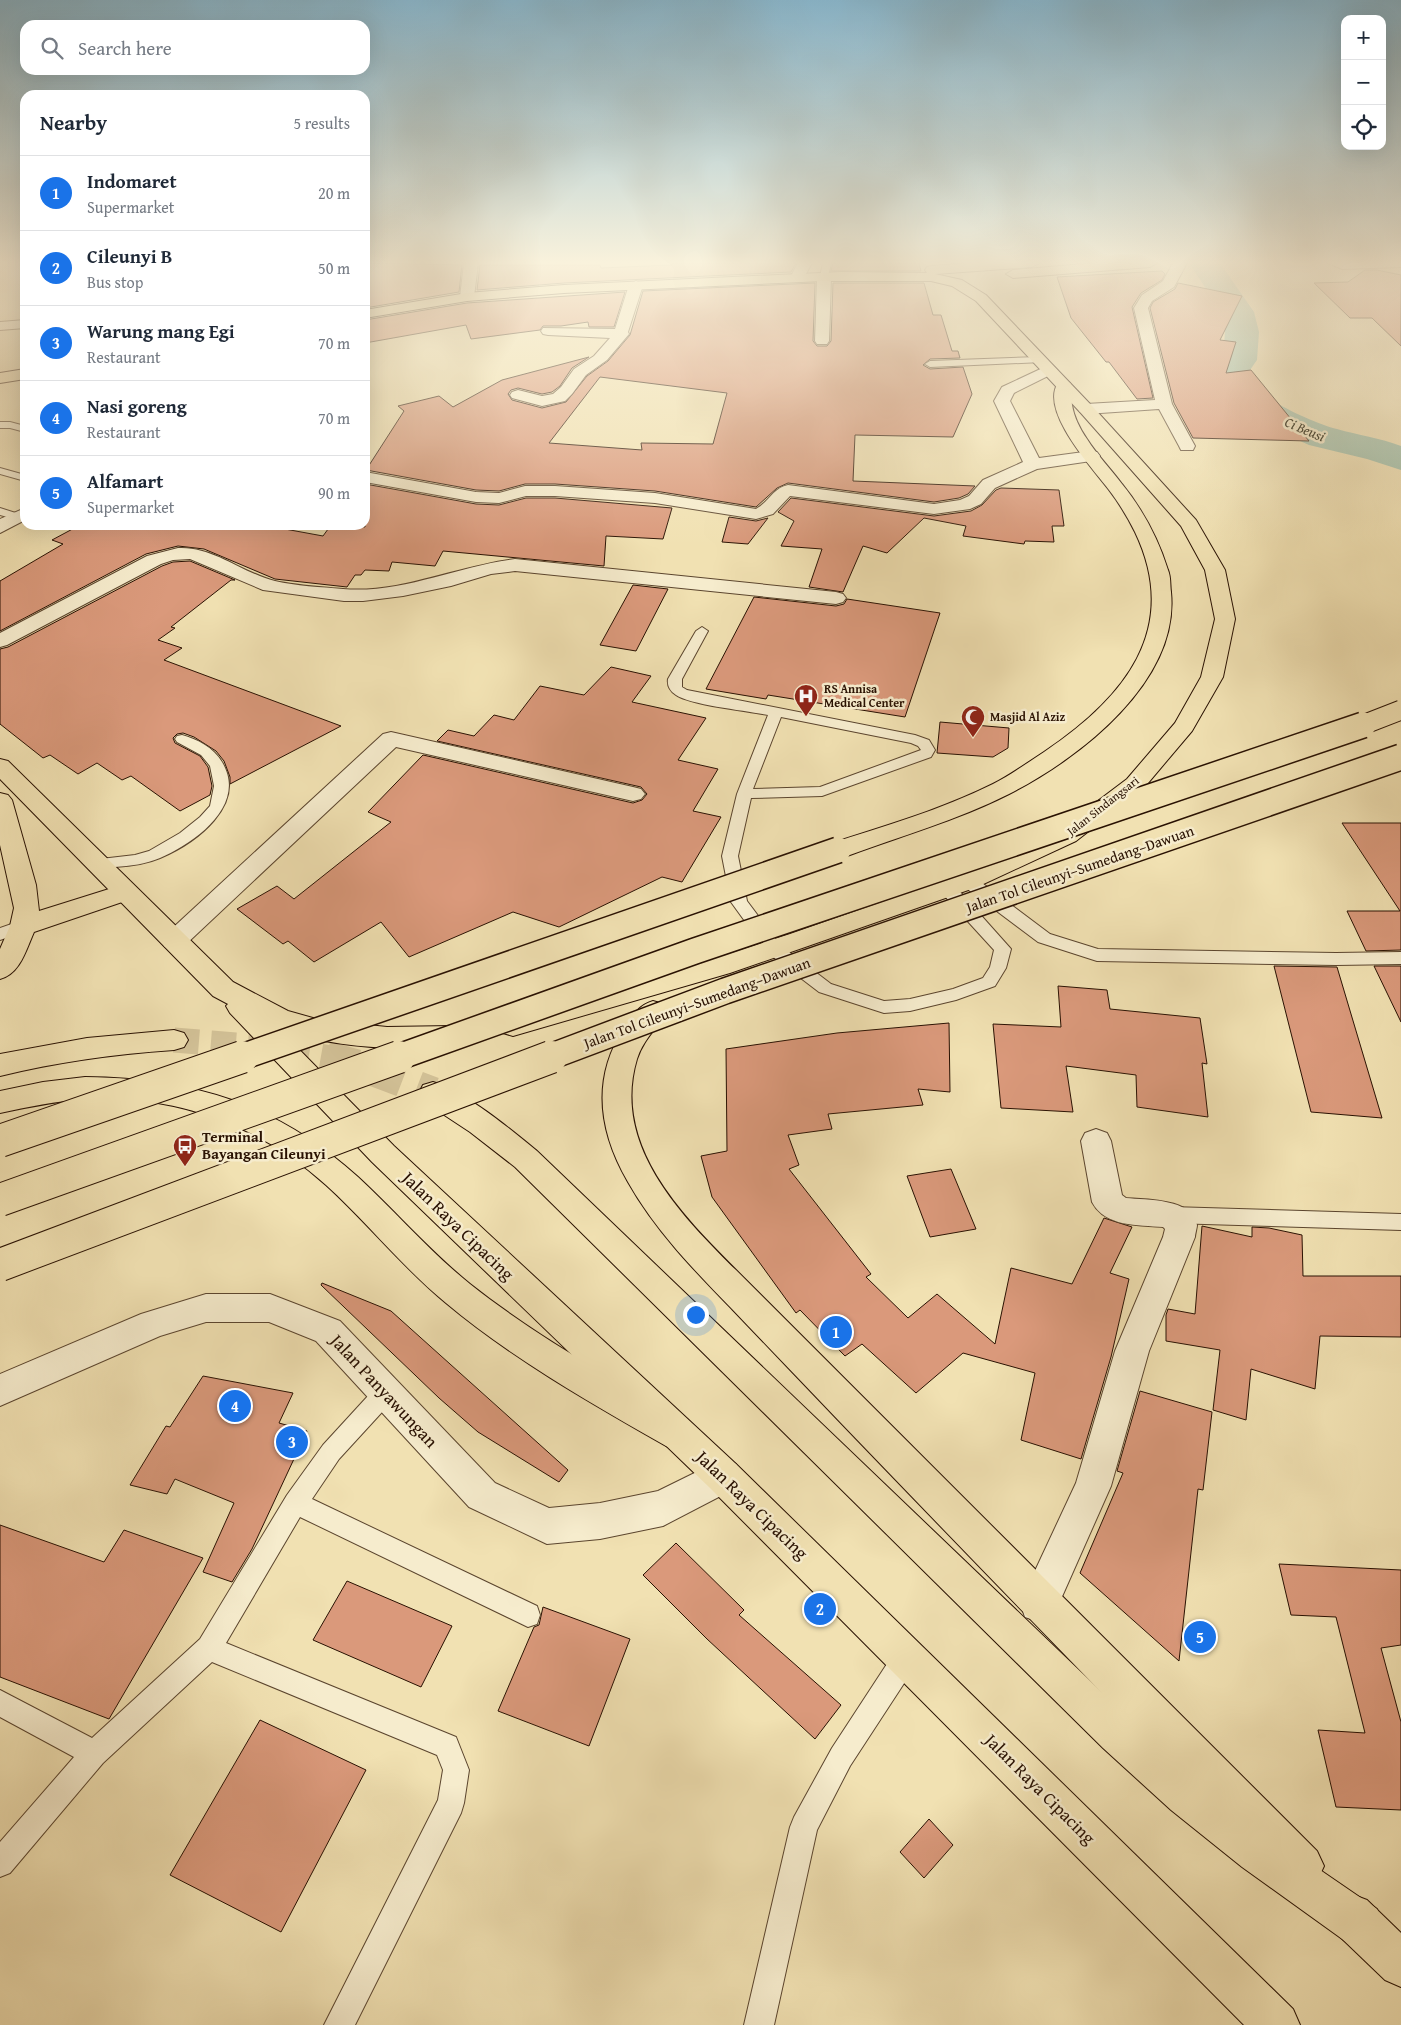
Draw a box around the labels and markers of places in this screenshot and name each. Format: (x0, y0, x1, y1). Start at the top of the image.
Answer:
place label: RS Annisa Medical Center (824, 680, 905, 711)
hospital icon: RS Annisa Medical Center (793, 683, 819, 717)
mosque icon: Masjid Al Aziz (960, 704, 986, 738)
place label: Masjid Al Aziz (990, 708, 1066, 725)
place label: Terminal Bayangan Cileunyi (202, 1126, 326, 1164)
bus stop icon: Terminal Bayangan Cileunyi (172, 1133, 198, 1167)
pin: 1 (820, 1313, 852, 1351)
pin: 4 (219, 1387, 251, 1425)
pin: 3 (276, 1423, 308, 1461)
pin: 2 (804, 1590, 836, 1628)
pin: 5 (1184, 1618, 1216, 1656)

